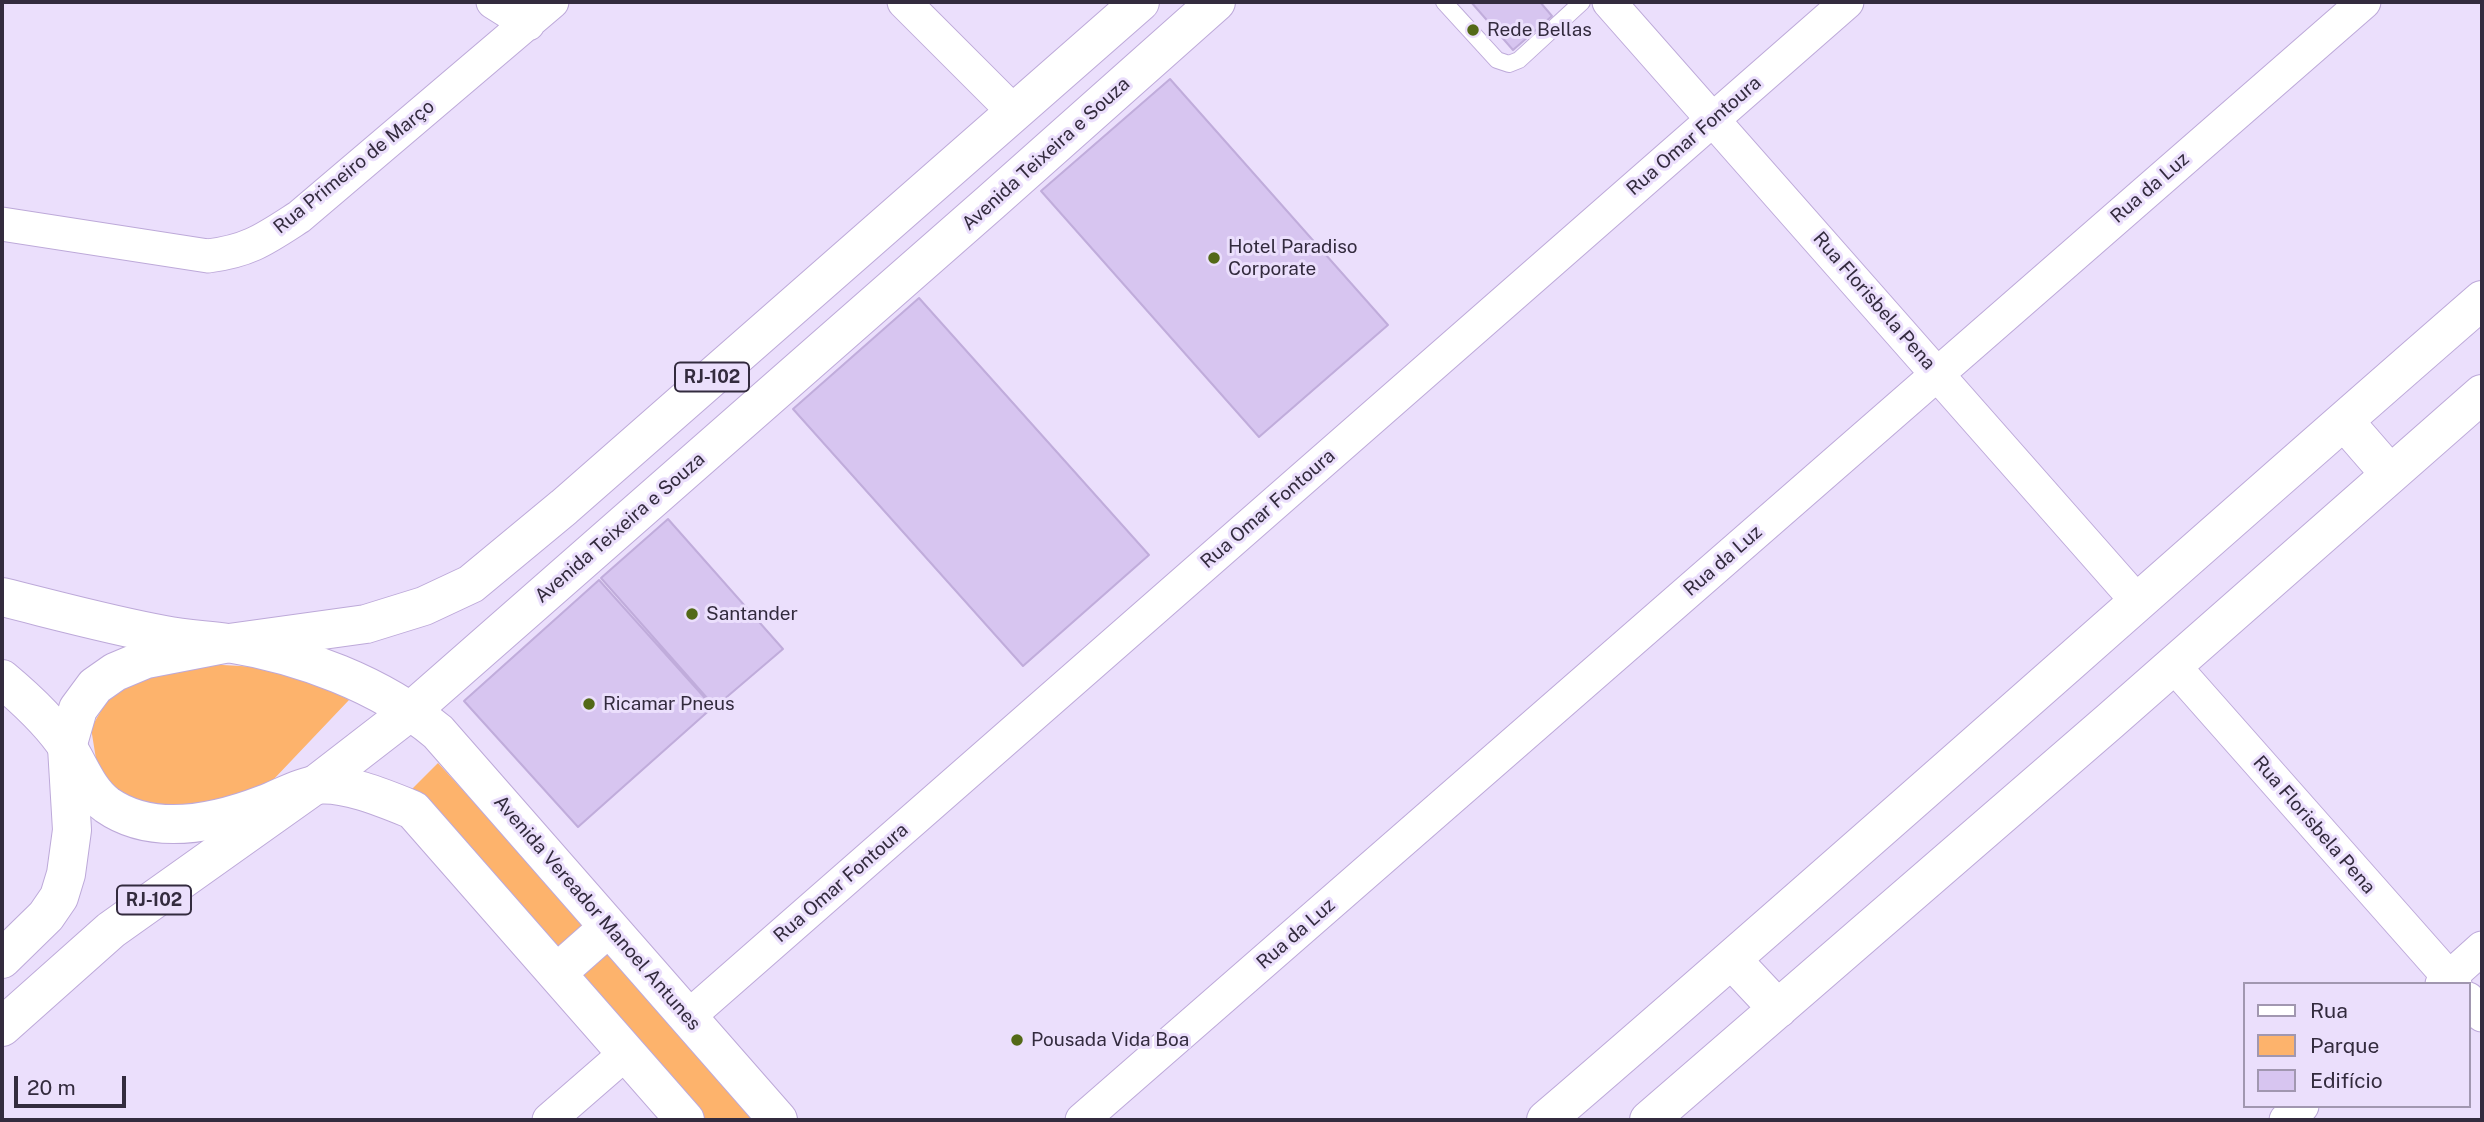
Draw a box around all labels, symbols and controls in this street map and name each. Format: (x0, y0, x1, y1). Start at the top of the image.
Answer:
place label: Rede Bellas (1487, 19, 1592, 41)
marker: Rede Bellas (1465, 22, 1481, 38)
street label: Rua Omar Fontoura (1622, 71, 1766, 201)
street label: Avenida Teixeira e Souza (957, 73, 1135, 235)
street label: Rua Primeiro de Março (269, 95, 439, 239)
street label: Rua da Luz (2106, 148, 2194, 228)
street label: Rua Florisbela Pena (1808, 228, 1940, 374)
place label: Hotel Paradiso Corporate (1228, 236, 1358, 280)
marker: Hotel Paradiso Corporate (1206, 250, 1222, 266)
road number: RJ-102 (675, 362, 749, 391)
street label: Rua Omar Fontoura (1196, 444, 1340, 574)
street label: Avenida Teixeira e Souza (530, 448, 710, 608)
street label: Rua da Luz (1679, 521, 1767, 601)
place label: Santander (706, 603, 798, 625)
marker: Santander (684, 606, 700, 622)
place label: Ricamar Pneus (603, 693, 735, 715)
marker: Ricamar Pneus (581, 696, 597, 712)
street label: Rua Florisbela Pena (2248, 752, 2380, 898)
street label: Avenida Vereador Manoel Antunes (489, 791, 705, 1035)
street label: Rua Omar Fontoura (769, 818, 913, 948)
road number: RJ-102 (117, 886, 191, 915)
street label: Rua da Luz (1252, 894, 1340, 974)
legend (2242, 982, 2470, 1108)
text: Rua (2310, 998, 2348, 1023)
place label: Pousada Vida Boa (1031, 1029, 1189, 1051)
marker: Pousada Vida Boa (1009, 1032, 1025, 1048)
text: Parque (2310, 1033, 2379, 1058)
scale bar (18, 1062, 130, 1106)
text: Edifício (2310, 1068, 2383, 1093)
text: 20 m (27, 1075, 76, 1100)

